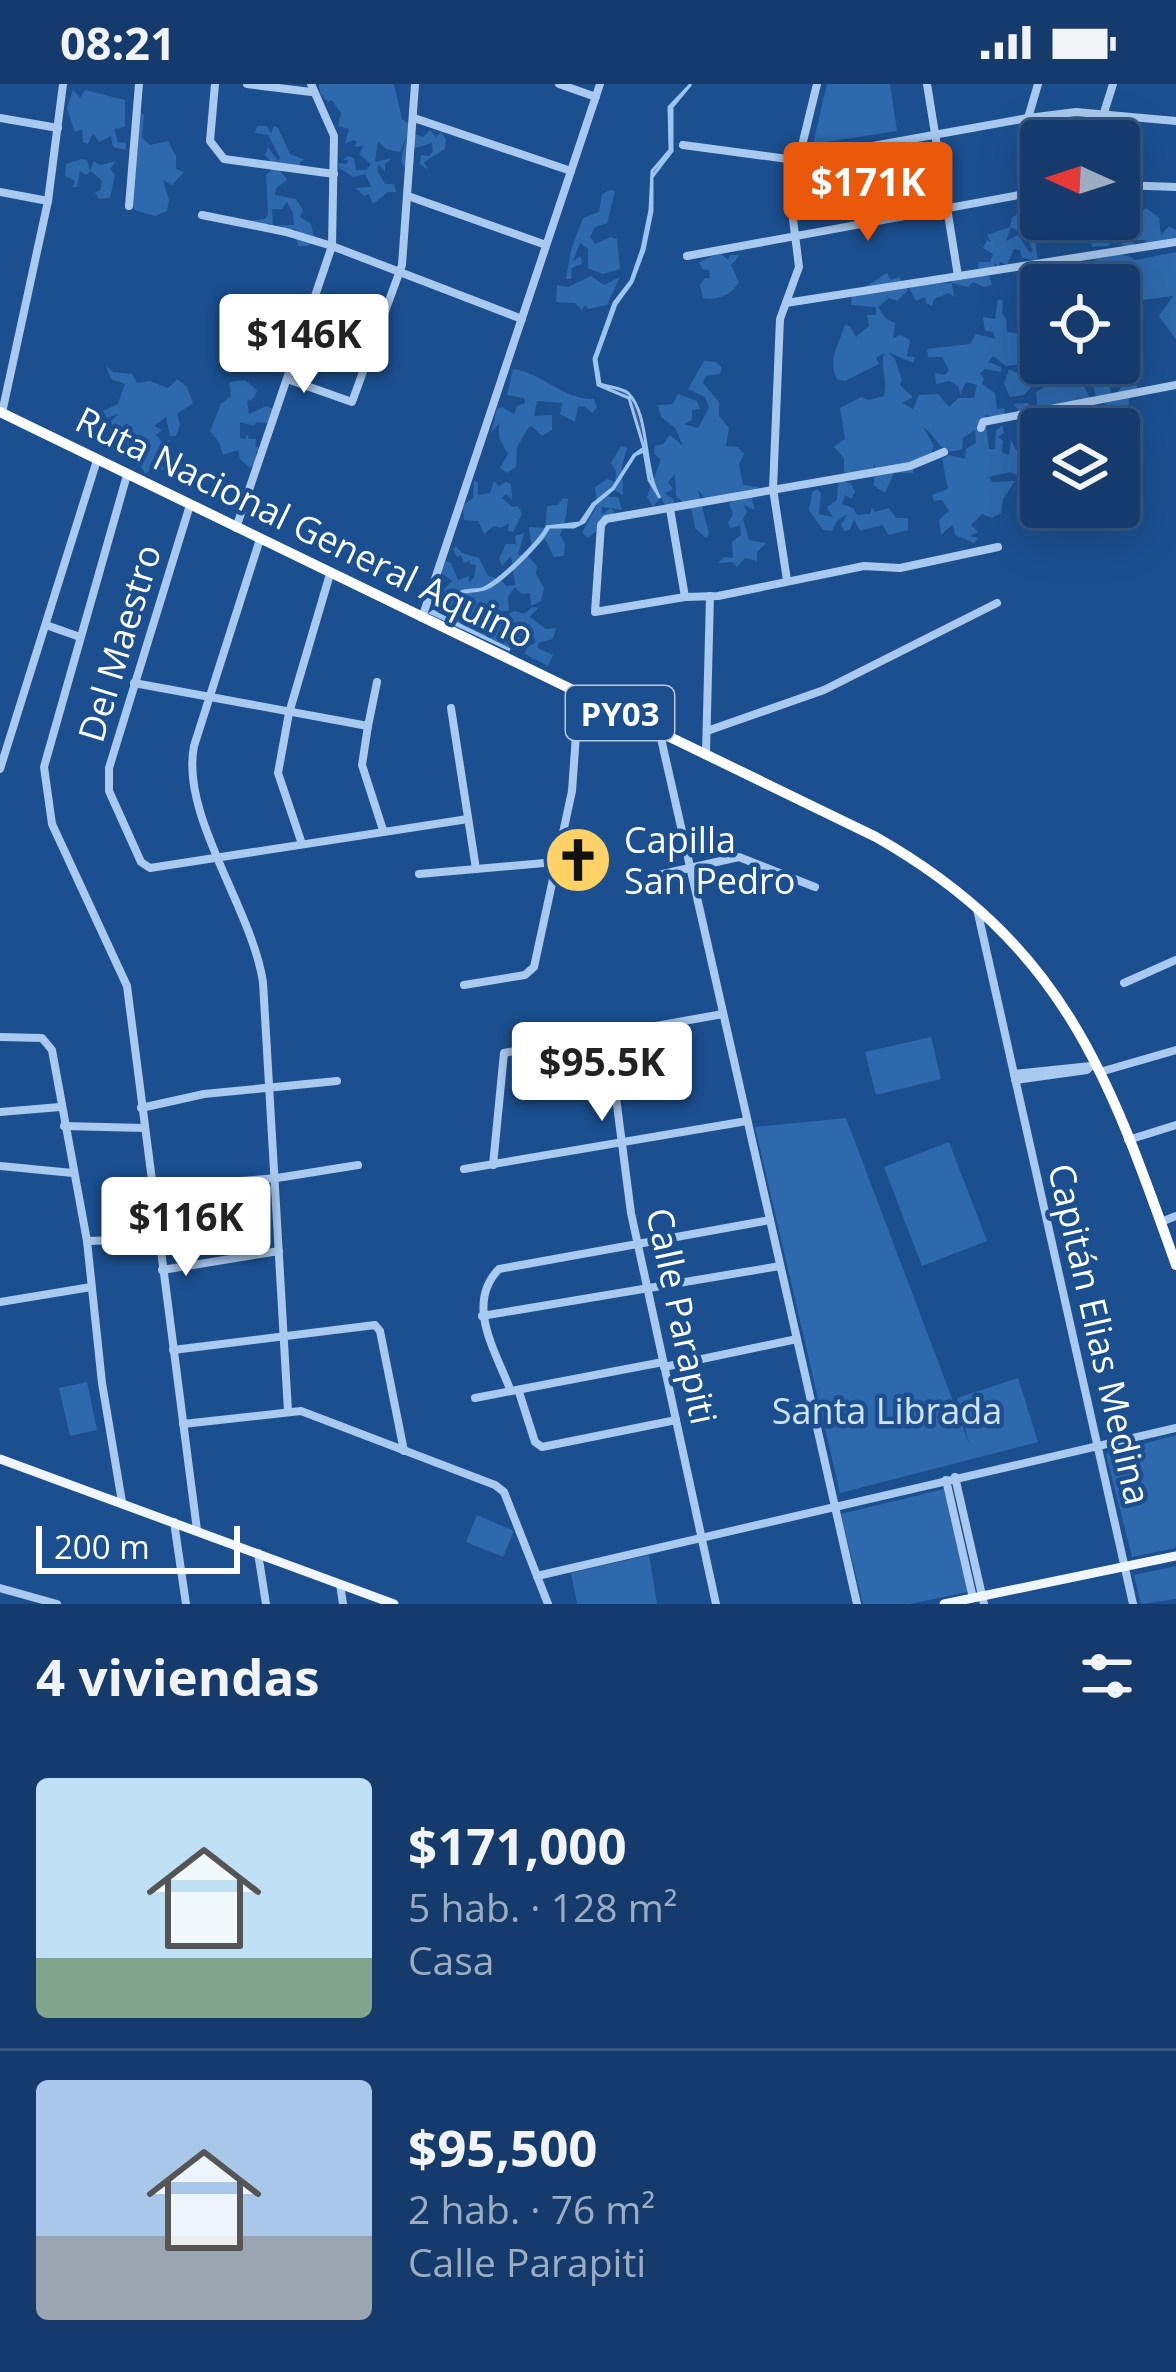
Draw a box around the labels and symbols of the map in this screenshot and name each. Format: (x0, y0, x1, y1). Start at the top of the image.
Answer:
north arrow (1020, 120, 1140, 240)
pin: $171K (784, 142, 952, 244)
pin: $146K (220, 294, 388, 396)
street label: Ruta Nacional General Aquino (68, 395, 542, 659)
street label: Del Maestro (66, 538, 172, 748)
road number: PY03 (566, 686, 674, 740)
place label: Capilla San Pedro (624, 815, 795, 905)
church icon: Capilla San Pedro (543, 825, 613, 895)
pin: $95.5K (504, 1022, 700, 1124)
street label: Capitán Elias Medina (1037, 1159, 1163, 1509)
pin: $116K (102, 1177, 270, 1279)
street label: Calle Parapiti (635, 1203, 729, 1429)
park label: Santa Librada (772, 1386, 1002, 1435)
scale bar (36, 1520, 240, 1573)

